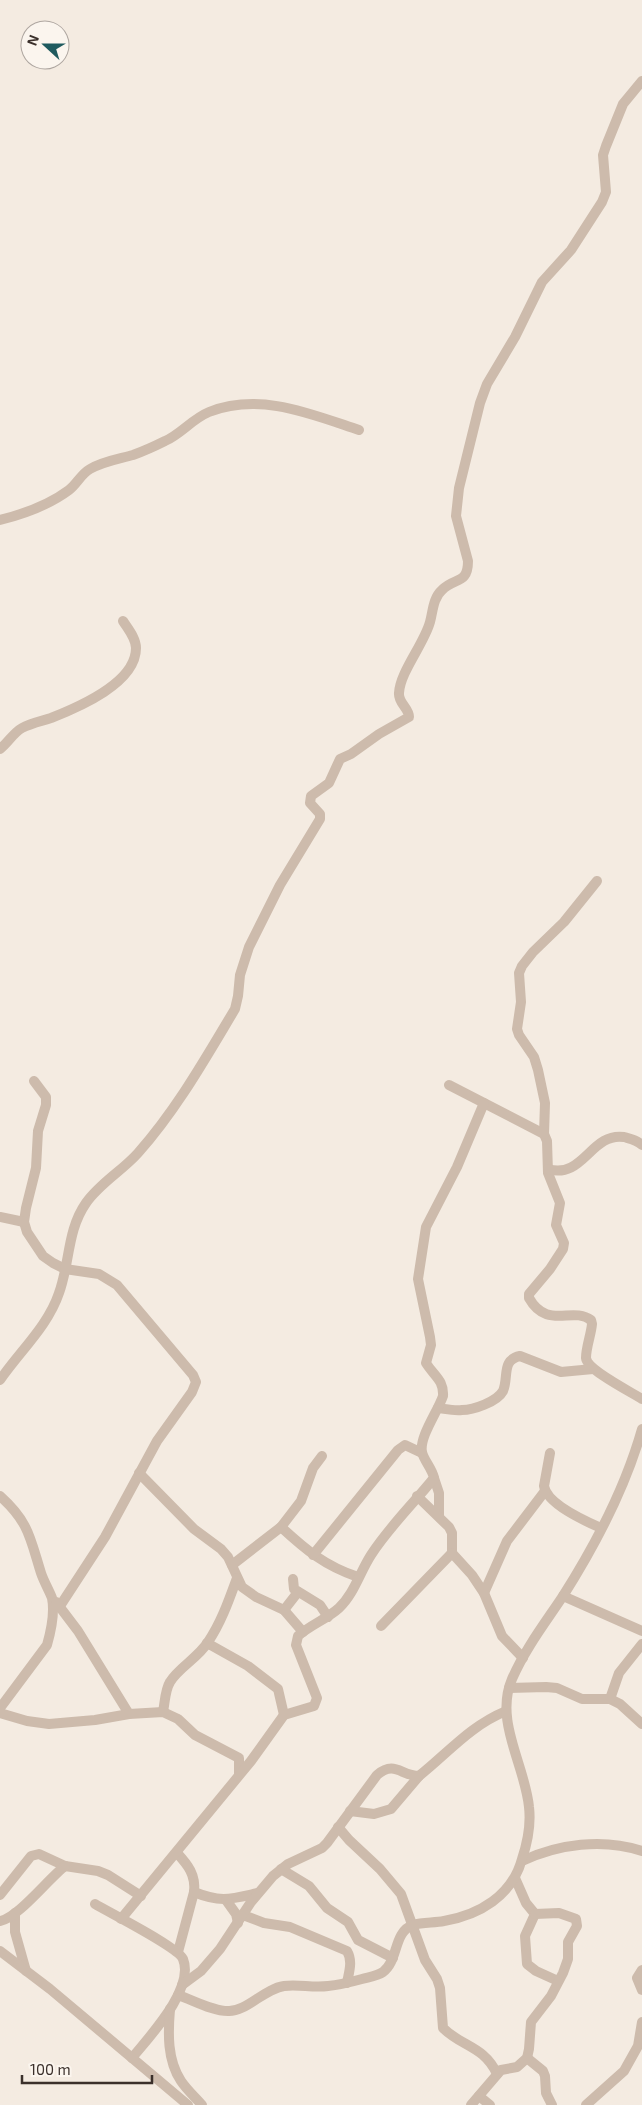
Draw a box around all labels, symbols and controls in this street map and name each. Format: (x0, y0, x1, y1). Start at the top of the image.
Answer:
north arrow (20, 20, 70, 70)
text: N (23, 32, 42, 48)
scale bar (22, 2052, 152, 2084)
text: 100 m (30, 2060, 71, 2078)

